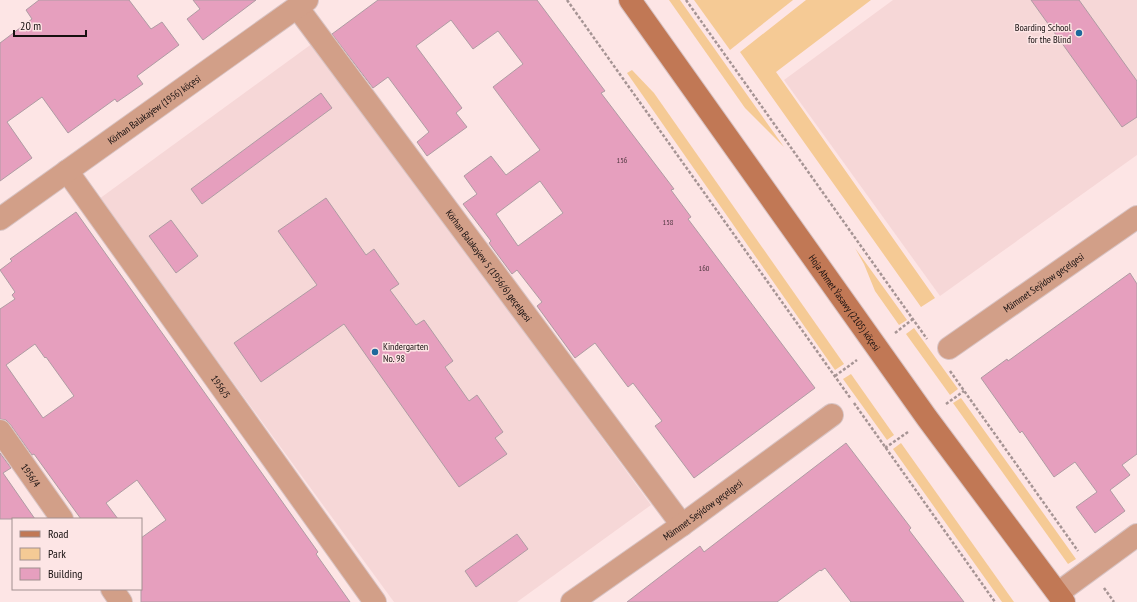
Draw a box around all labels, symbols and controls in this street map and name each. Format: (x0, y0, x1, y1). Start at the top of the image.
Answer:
scale bar (14, 12, 86, 38)
text: 20 m (20, 18, 41, 33)
place label: Boarding School for the Blind (1015, 21, 1072, 46)
marker: Boarding School for the Blind (1074, 28, 1084, 38)
street label: Körhan Balakaýew (1956) köçesi (105, 72, 203, 147)
house number: 156 (617, 155, 628, 165)
street label: Körhan Balakaýew 5 (1956/6) geçelgesi (443, 207, 535, 324)
house number: 158 (663, 217, 674, 227)
street label: Mämmet Seýidow geçelgesi (1001, 250, 1086, 315)
street label: Hoja Ahmet Ýasawy (2105) köçesi (806, 252, 883, 353)
house number: 160 (699, 263, 710, 273)
place label: Kindergarten No. 98 (383, 340, 428, 365)
marker: Kindergarten No. 98 (370, 347, 380, 357)
street label: 1956/5 (208, 373, 233, 401)
street label: 1956/4 (18, 461, 44, 490)
street label: Mämmet Seýidow geçelgesi (661, 477, 745, 543)
legend (12, 518, 142, 590)
text: Road (48, 526, 68, 541)
text: Park (48, 546, 66, 561)
text: Building (48, 566, 83, 581)

